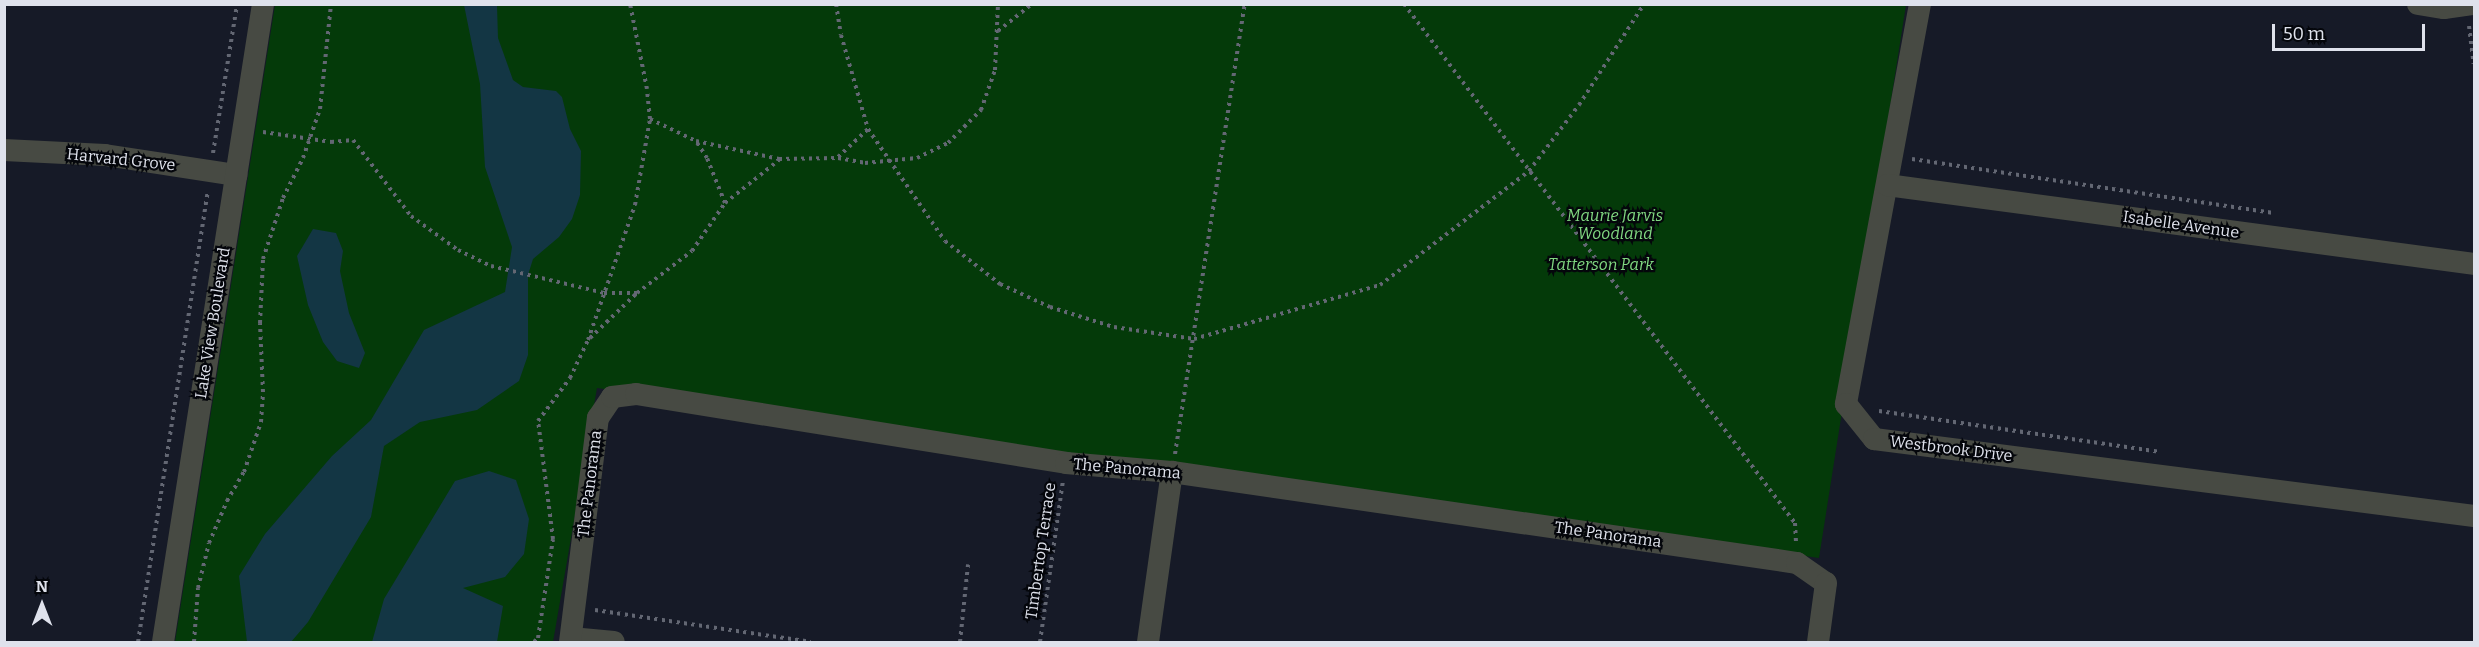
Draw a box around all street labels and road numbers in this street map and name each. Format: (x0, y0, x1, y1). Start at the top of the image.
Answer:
street label: Harvard Grove (66, 145, 176, 175)
street label: Isabelle Avenue (2122, 207, 2240, 243)
street label: Lake View Boulevard (192, 246, 234, 400)
street label: The Panorama (574, 429, 606, 539)
street label: Westbrook Drive (1889, 432, 2013, 466)
street label: The Panorama (1073, 455, 1181, 483)
street label: Timbertop Terrace (1022, 481, 1060, 621)
street label: The Panorama (1553, 518, 1663, 552)

